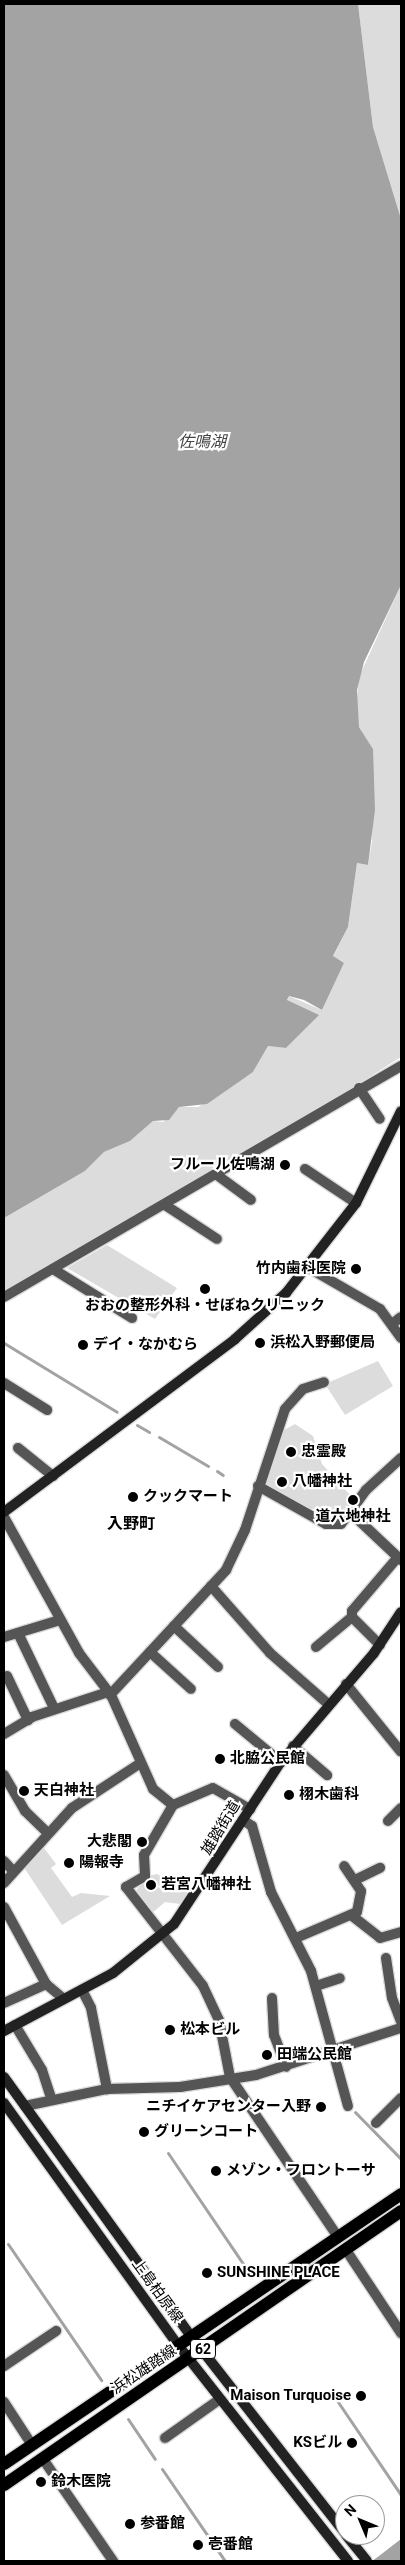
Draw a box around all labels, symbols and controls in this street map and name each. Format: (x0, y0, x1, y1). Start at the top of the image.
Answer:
water label: 佐鳴湖 (178, 432, 226, 452)
place label: フルール佐鳴湖 (170, 1156, 275, 1174)
marker: フルール佐鳴湖 (279, 1159, 291, 1171)
place label: 竹内歯科医院 (256, 1260, 346, 1278)
marker: 竹内歯科医院 (350, 1263, 362, 1275)
marker: おおの整形外科・せぼねクリニック (199, 1283, 211, 1295)
place label: おおの整形外科・せぼねクリニック (85, 1297, 325, 1315)
place label: 浜松入野郵便局 (270, 1334, 375, 1352)
place label: デイ・なかむら (93, 1336, 198, 1354)
marker: 浜松入野郵便局 (254, 1337, 266, 1349)
marker: デイ・なかむら (77, 1339, 89, 1351)
place label: 忠霊殿 (301, 1443, 346, 1461)
marker: 忠霊殿 (285, 1446, 297, 1458)
place label: 八幡神社 (292, 1473, 352, 1491)
marker: 八幡神社 (276, 1476, 288, 1488)
place label: クックマート (143, 1488, 233, 1506)
marker: クックマート (127, 1491, 139, 1503)
marker: 道六地神社 (347, 1494, 359, 1506)
place label: 道六地神社 (316, 1508, 390, 1526)
district label: 入野町 (107, 1514, 155, 1534)
place label: 北脇公民館 (230, 1750, 305, 1768)
marker: 北脇公民館 (214, 1753, 226, 1765)
place label: 天白神社 (34, 1782, 94, 1800)
marker: 天白神社 (18, 1785, 30, 1797)
place label: 栩木歯科 (299, 1786, 359, 1804)
marker: 栩木歯科 (283, 1789, 295, 1801)
street label: 雄踏街道 (198, 1798, 244, 1858)
place label: 大悲閣 (87, 1833, 132, 1851)
marker: 大悲閣 (136, 1836, 148, 1848)
place label: 陽報寺 (79, 1854, 124, 1872)
marker: 陽報寺 (63, 1857, 75, 1869)
place label: 若宮八幡神社 (161, 1876, 251, 1894)
marker: 若宮八幡神社 (145, 1879, 157, 1891)
place label: 松本ビル (180, 2021, 240, 2039)
marker: 松本ビル (164, 2024, 176, 2036)
place label: 田端公民館 (277, 2046, 352, 2064)
marker: 田端公民館 (261, 2049, 273, 2061)
place label: ニチイケアセンター入野 (146, 2098, 311, 2116)
marker: ニチイケアセンター入野 (315, 2101, 327, 2113)
place label: グリーンコート (154, 2123, 259, 2141)
marker: グリーンコート (138, 2126, 150, 2138)
place label: メゾン・フロントーサ (226, 2162, 376, 2180)
marker: メゾン・フロントーサ (210, 2165, 222, 2177)
street label: 上島柏原線 (128, 2255, 186, 2327)
place label: SUNSHINE PLACE (217, 2264, 340, 2282)
marker: SUNSHINE PLACE (201, 2267, 213, 2279)
road number: 62 (189, 2338, 217, 2360)
street label: 浜松雄踏線 (108, 2342, 180, 2398)
place label: Maison Turquoise (230, 2387, 351, 2405)
marker: Maison Turquoise (355, 2390, 367, 2402)
place label: KSビル (293, 2434, 342, 2452)
marker: KSビル (346, 2437, 358, 2449)
place label: 鈴木医院 (51, 2473, 111, 2491)
marker: 鈴木医院 (35, 2476, 47, 2488)
north arrow (335, 2495, 385, 2545)
text: N (341, 2501, 359, 2519)
place label: 参番館 (140, 2515, 185, 2533)
marker: 参番館 (124, 2518, 136, 2530)
place label: 壱番館 (208, 2536, 253, 2554)
marker: 壱番館 (192, 2539, 204, 2551)

